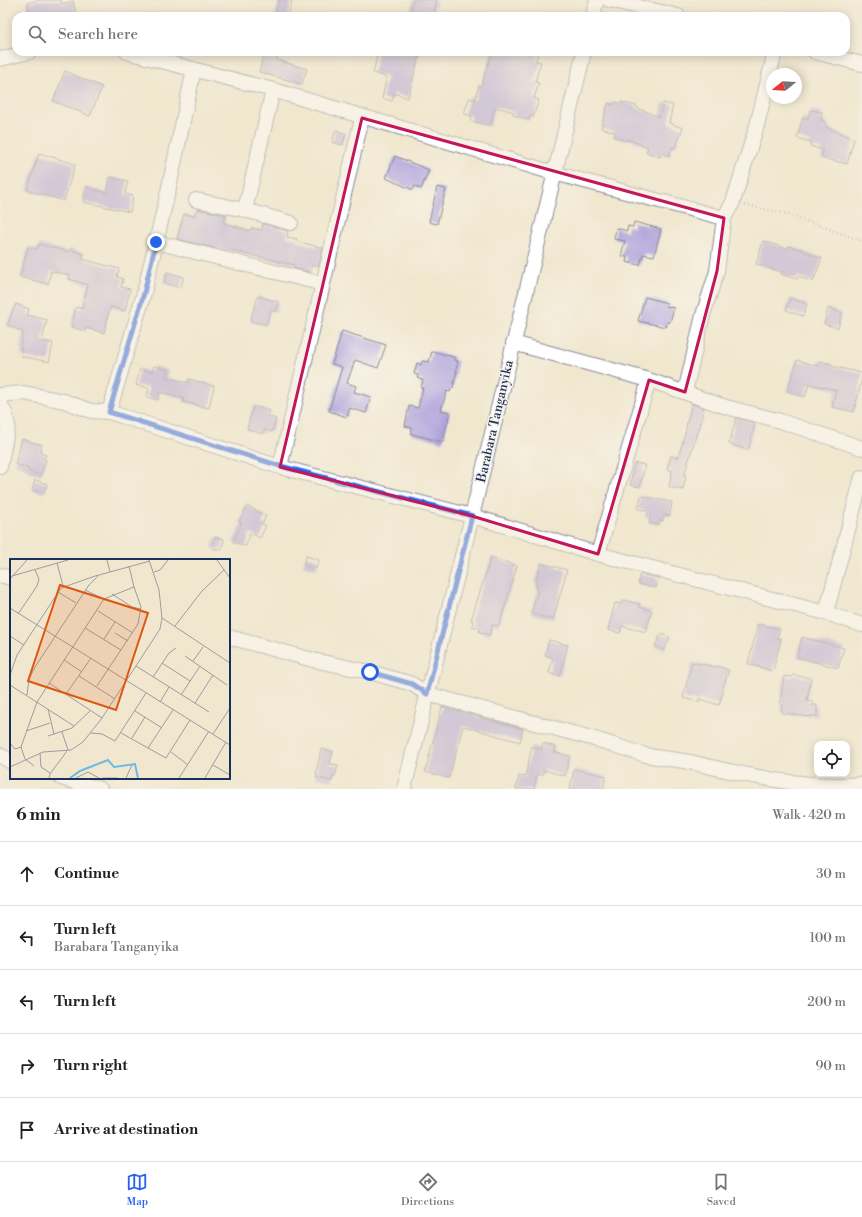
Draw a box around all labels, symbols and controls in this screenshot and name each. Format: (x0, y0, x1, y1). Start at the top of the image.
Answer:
search box (12, 12, 850, 56)
icon: search (26, 23, 48, 45)
text: Search here (58, 25, 138, 44)
north arrow (766, 68, 802, 104)
route end (147, 233, 165, 251)
street label: Barabara Tanganyika (473, 358, 517, 485)
inset map (10, 559, 230, 779)
route start (361, 663, 379, 681)
map controls (814, 741, 850, 777)
button: locate (814, 741, 850, 777)
text: 6 min (16, 804, 61, 826)
text: Walk · 420 m (772, 807, 846, 823)
icon: ahead (16, 863, 38, 885)
text: Continue (54, 864, 119, 883)
text: 30 m (816, 866, 846, 882)
text: Turn left (54, 920, 116, 939)
icon: left (16, 927, 38, 949)
text: 100 m (810, 930, 846, 946)
text: Barabara Tanganyika (54, 939, 179, 955)
icon: left (16, 991, 38, 1013)
text: Turn left (54, 992, 116, 1011)
text: 200 m (807, 994, 846, 1010)
icon: right (16, 1055, 38, 1077)
text: Turn right (54, 1056, 128, 1075)
text: 90 m (815, 1058, 846, 1074)
icon: arrive (16, 1119, 38, 1141)
text: Arrive at destination (54, 1120, 198, 1139)
tab: Map (126, 1171, 148, 1209)
tab: Directions (401, 1171, 454, 1209)
tab: Saved (707, 1171, 736, 1209)

